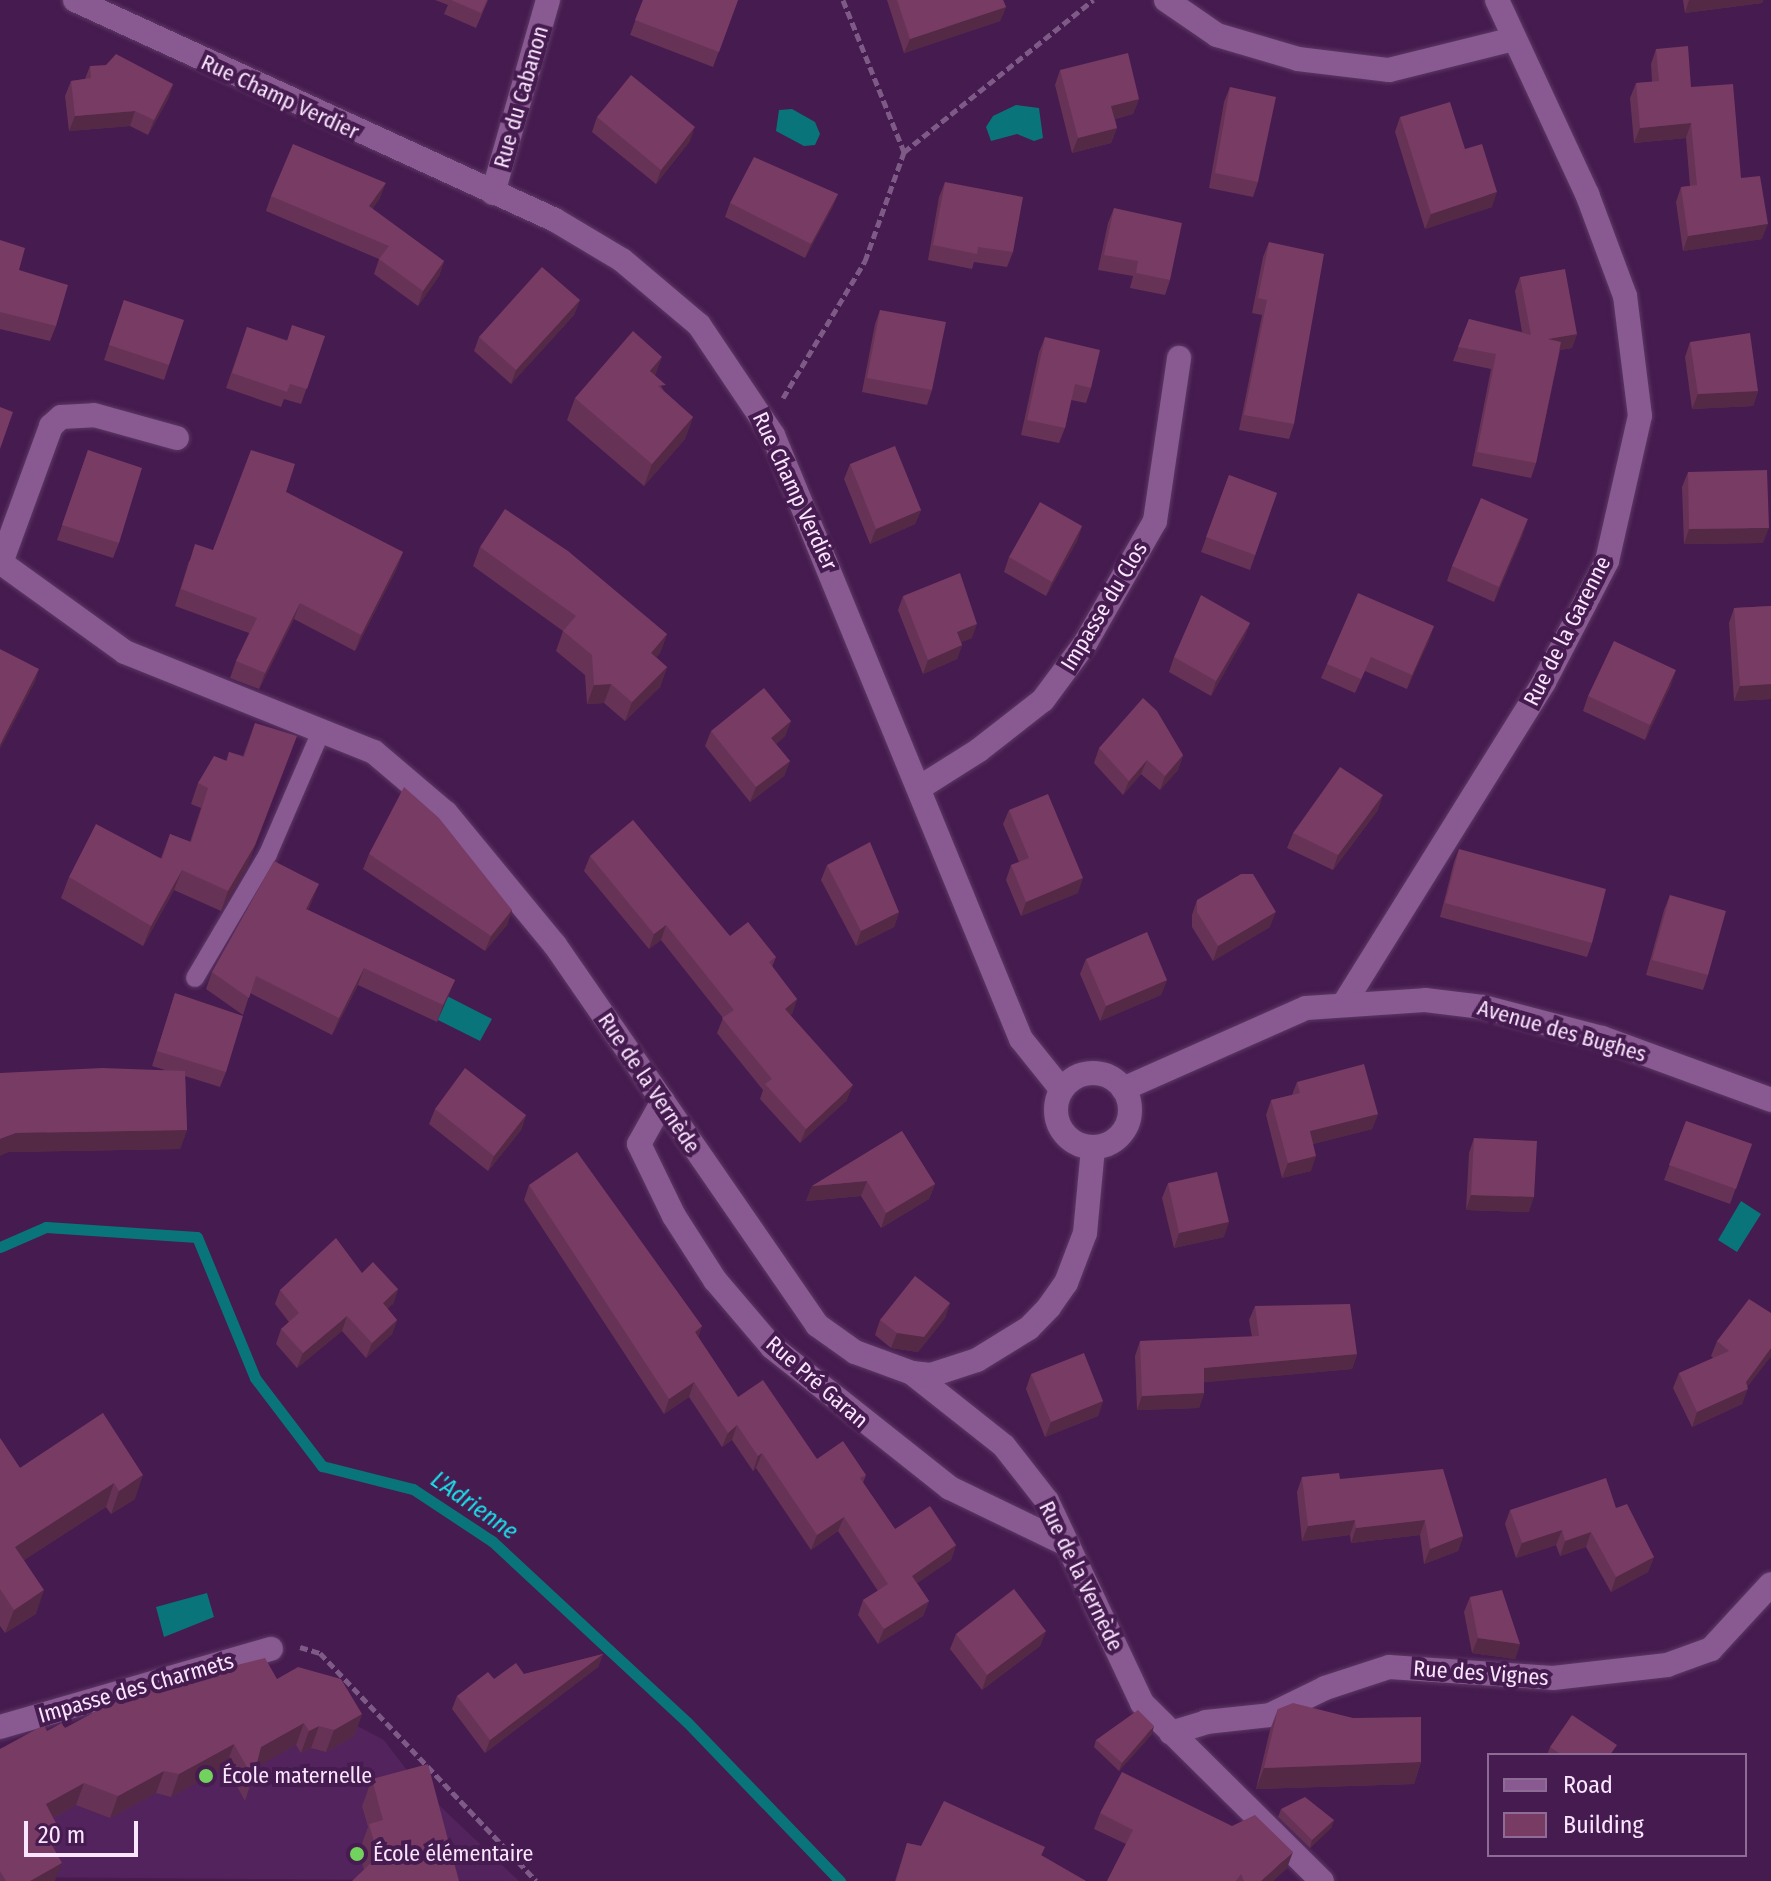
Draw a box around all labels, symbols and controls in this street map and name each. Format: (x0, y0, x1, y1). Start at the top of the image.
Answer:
street label: Rue du Cabanon (488, 23, 554, 171)
street label: Rue Champ Verdier (197, 49, 363, 145)
street label: Rue Champ Verdier (747, 408, 843, 574)
street label: Impasse du Clos (1055, 537, 1153, 675)
street label: Rue de la Garenne (1518, 552, 1616, 710)
street label: Avenue des Bughes (1475, 994, 1649, 1068)
street label: Rue de la Vernède (592, 1008, 706, 1158)
street label: Rue Pré Garan (761, 1331, 873, 1433)
water label: L'Adrienne (425, 1466, 523, 1546)
street label: Rue de la Vernède (1033, 1497, 1129, 1655)
street label: Impasse des Charmets (35, 1647, 237, 1729)
street label: Rue des Vignes (1412, 1655, 1550, 1691)
legend (1487, 1753, 1747, 1857)
place label: École maternelle (222, 1763, 372, 1789)
marker: École maternelle (197, 1767, 215, 1785)
text: Road (1563, 1771, 1613, 1799)
scale bar (28, 1805, 142, 1855)
text: Building (1563, 1811, 1644, 1839)
text: 20 m (38, 1821, 85, 1849)
place label: École élémentaire (373, 1841, 533, 1867)
marker: École élémentaire (348, 1845, 366, 1863)

